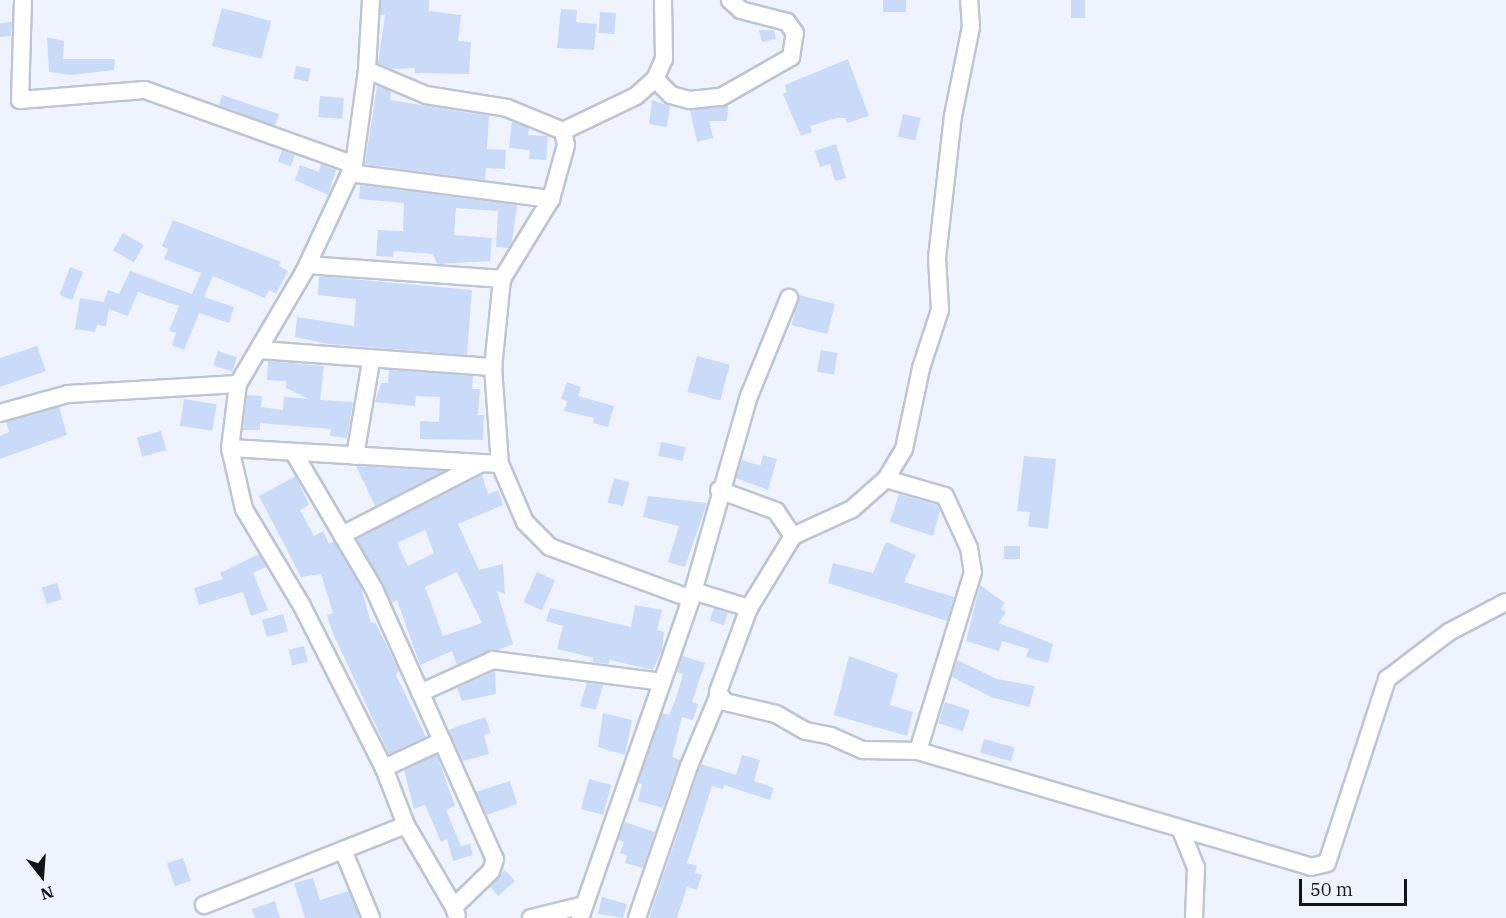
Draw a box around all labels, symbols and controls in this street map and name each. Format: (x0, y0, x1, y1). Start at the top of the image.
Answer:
north arrow (12, 846, 72, 906)
scale bar (1302, 867, 1410, 905)
text: 50 m (1310, 878, 1353, 901)
text: N (38, 882, 56, 905)

